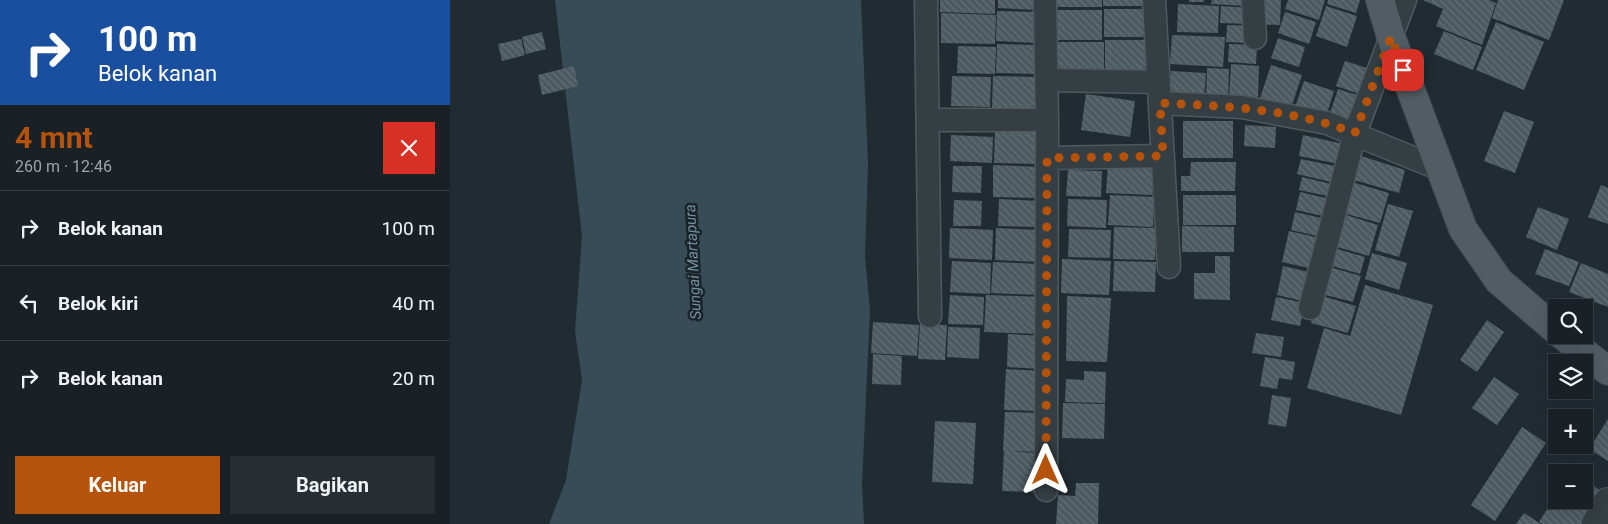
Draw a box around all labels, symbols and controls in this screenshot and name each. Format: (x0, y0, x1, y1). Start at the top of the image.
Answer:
text: 100 m (98, 19, 197, 60)
icon: right (15, 20, 80, 85)
pin (1382, 49, 1424, 91)
icon: arrive (1389, 56, 1417, 84)
text: Belok kanan (98, 61, 217, 86)
text: 4 mnt (15, 120, 93, 155)
button: close (383, 122, 435, 174)
text: 260 m · 12:46 (15, 157, 112, 176)
water label: Sungai Martapura (681, 204, 705, 320)
icon: right (15, 214, 43, 242)
text: Belok kanan (58, 217, 163, 240)
text: 100 m (382, 217, 435, 240)
icon: left (15, 289, 43, 317)
text: Belok kiri (58, 292, 138, 315)
text: 40 m (392, 292, 435, 315)
map controls (1548, 299, 1593, 509)
button: search (1548, 299, 1593, 344)
button: layers (1548, 354, 1593, 399)
icon: right (15, 364, 43, 392)
text: Belok kanan (58, 367, 163, 390)
text: 20 m (392, 367, 435, 390)
button: + (1548, 409, 1593, 454)
position arrow (1019, 443, 1071, 495)
button: Keluar (15, 456, 220, 514)
button: Bagikan (230, 456, 435, 514)
button: − (1548, 464, 1593, 509)

